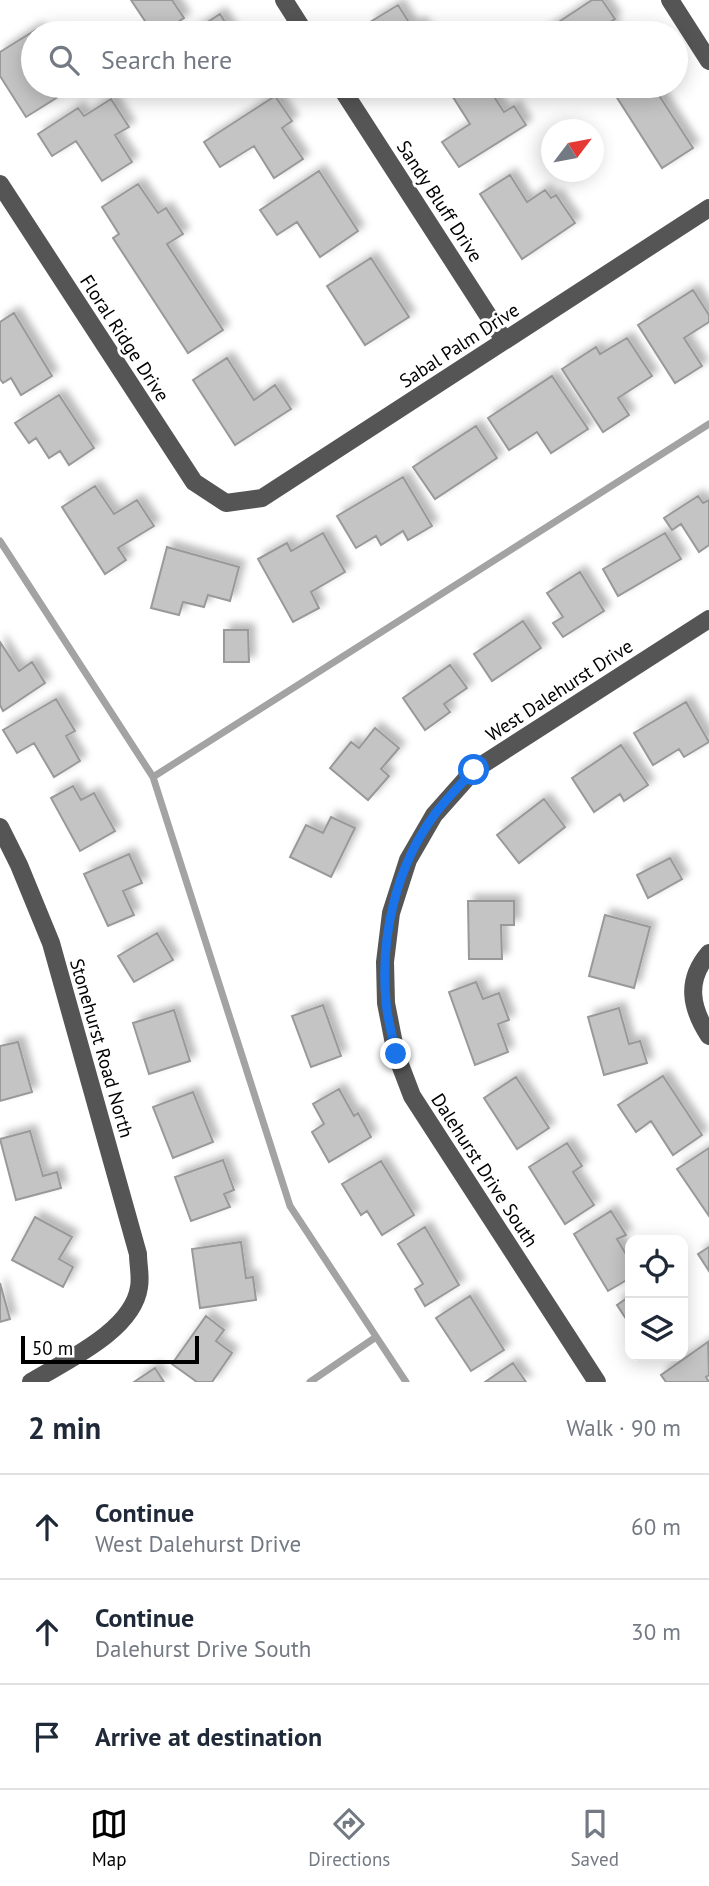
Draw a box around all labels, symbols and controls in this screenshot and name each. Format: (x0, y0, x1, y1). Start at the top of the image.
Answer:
search box (21, 21, 688, 98)
icon: search (45, 41, 83, 79)
text: Search here (101, 43, 232, 76)
north arrow (541, 119, 604, 182)
street label: Sandy Bluff Drive (392, 136, 488, 266)
street label: Floral Ridge Drive (75, 270, 175, 406)
street label: Sabal Palm Drive (395, 297, 523, 393)
street label: West Dalehurst Drive (481, 634, 637, 746)
route start (458, 754, 489, 785)
street label: Stonehurst Road North (65, 956, 139, 1140)
route end (380, 1038, 411, 1069)
street label: Dalehurst Drive South (426, 1089, 544, 1251)
map controls (625, 1235, 688, 1361)
button: locate (625, 1235, 688, 1298)
button: layers (625, 1298, 688, 1361)
scale bar (21, 1333, 200, 1365)
text: 50 m (32, 1336, 73, 1360)
text: 2 min (28, 1408, 101, 1447)
text: Walk · 90 m (566, 1413, 681, 1442)
text: Continue (95, 1496, 194, 1529)
icon: ahead (28, 1508, 66, 1546)
text: 60 m (631, 1512, 681, 1541)
text: West Dalehurst Drive (95, 1529, 301, 1558)
text: Continue (95, 1601, 194, 1634)
icon: ahead (28, 1613, 66, 1651)
text: 30 m (631, 1617, 681, 1646)
text: Dalehurst Drive South (95, 1634, 311, 1663)
icon: arrive (28, 1718, 66, 1756)
text: Arrive at destination (95, 1720, 322, 1753)
tab: Map (90, 1805, 128, 1871)
tab: Directions (308, 1805, 390, 1871)
tab: Saved (571, 1805, 619, 1871)

